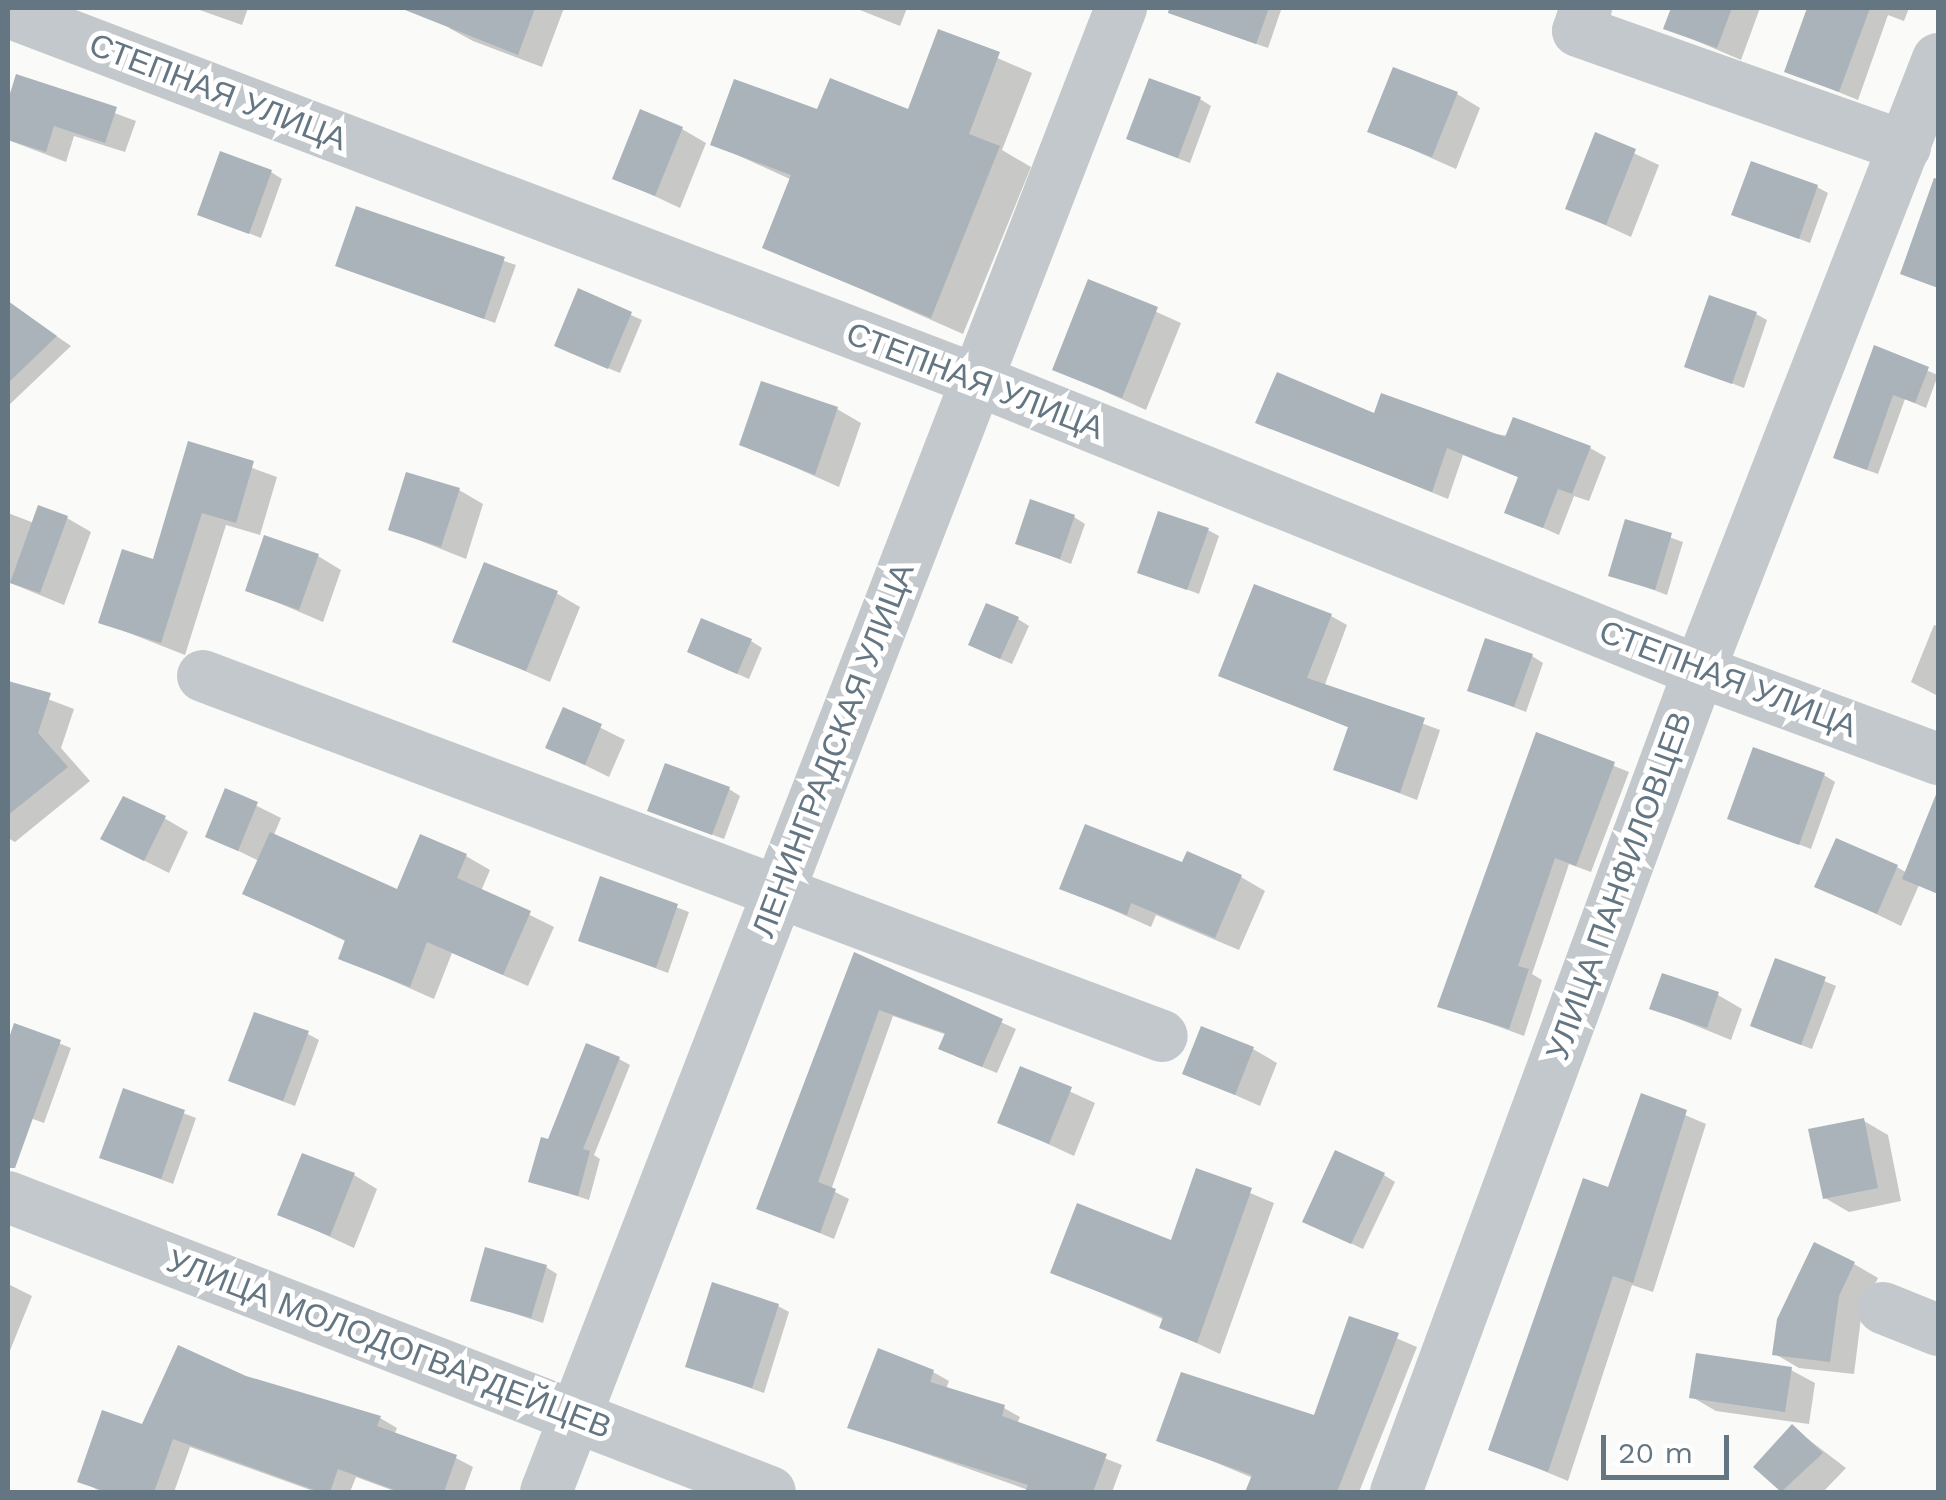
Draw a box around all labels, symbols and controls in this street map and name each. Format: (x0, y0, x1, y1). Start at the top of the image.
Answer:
street label: СТЕПНАЯ УЛИЦА (84, 25, 352, 159)
street label: СТЕПНАЯ УЛИЦА (841, 314, 1109, 448)
street label: ЛЕНИНГРАДСКАЯ УЛИЦА (744, 558, 922, 942)
street label: СТЕПНАЯ УЛИЦА (1594, 612, 1862, 746)
street label: УЛИЦА ПАНФИЛОВЦЕВ (1538, 707, 1700, 1065)
street label: УЛИЦА МОЛОДОГВАРДЕЙЦЕВ (161, 1241, 617, 1447)
scale bar (1606, 1415, 1734, 1477)
text: 20 m (1618, 1435, 1693, 1470)

